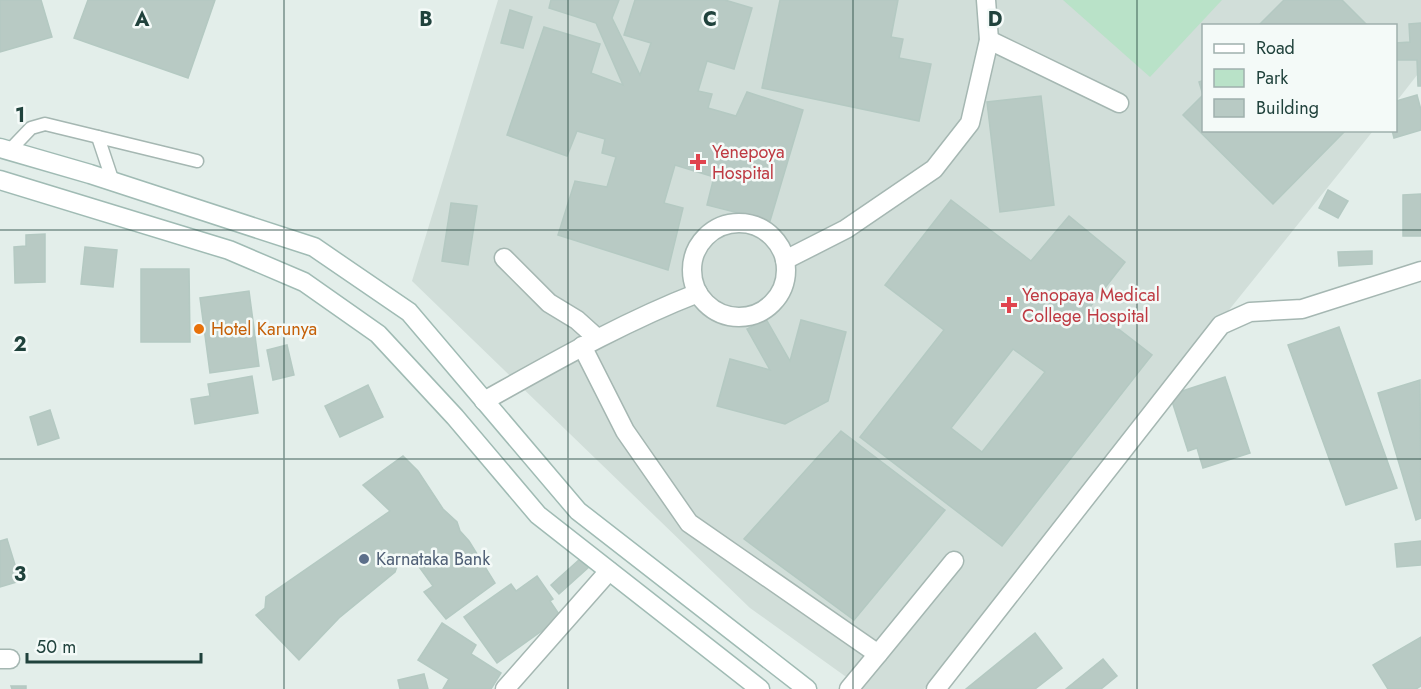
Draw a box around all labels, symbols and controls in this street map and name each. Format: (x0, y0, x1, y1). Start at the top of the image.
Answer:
text: A (134, 5, 150, 34)
text: B (419, 5, 433, 34)
text: C (703, 5, 717, 34)
text: D (988, 5, 1002, 34)
legend (1202, 24, 1397, 132)
text: Road (1256, 35, 1295, 61)
text: Park (1256, 65, 1288, 91)
text: Building (1256, 95, 1319, 121)
text: 1 (15, 101, 25, 130)
place label: Yenepoya Hospital (712, 139, 785, 186)
marker: Yenepoya Hospital (689, 153, 707, 171)
place label: Yenopaya Medical College Hospital (1022, 282, 1160, 329)
marker: Yenopaya Medical College Hospital (1000, 296, 1018, 314)
place label: Hotel Karunya (211, 316, 317, 342)
marker: Hotel Karunya (192, 322, 206, 336)
text: 2 (13, 330, 27, 359)
place label: Karnataka Bank (376, 546, 490, 572)
marker: Karnataka Bank (357, 552, 371, 566)
text: 3 (14, 560, 26, 589)
scale bar (27, 626, 201, 664)
text: 50 m (36, 634, 76, 660)

